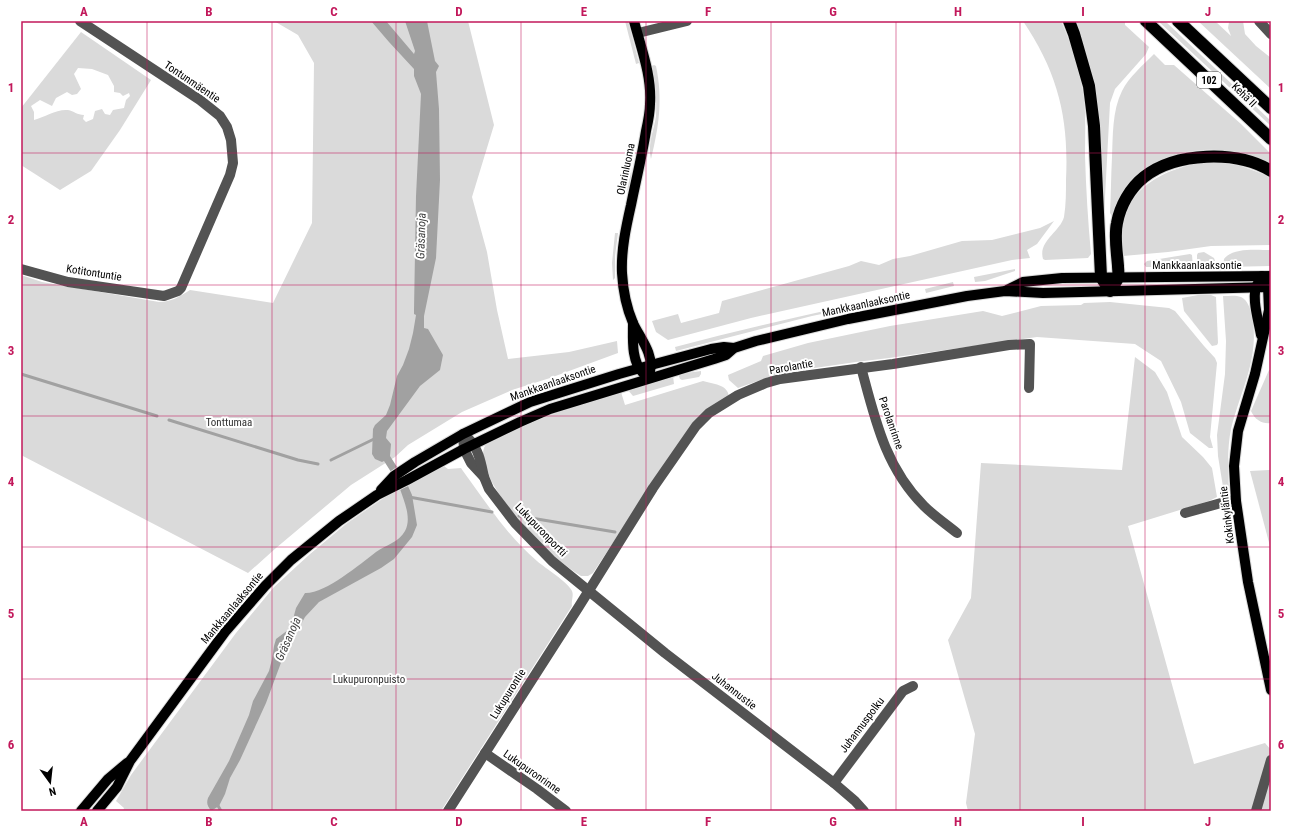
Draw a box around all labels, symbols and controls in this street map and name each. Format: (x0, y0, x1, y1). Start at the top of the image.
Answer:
text: A (80, 4, 88, 19)
text: B (205, 4, 213, 19)
text: C (330, 4, 338, 19)
text: D (455, 4, 463, 19)
text: E (581, 4, 588, 19)
text: F (705, 4, 711, 19)
text: G (829, 4, 837, 19)
text: H (954, 4, 962, 19)
text: I (1081, 4, 1085, 19)
text: J (1205, 4, 1211, 19)
street label: Tontunmäentie (161, 58, 223, 106)
road number: 102 (1197, 72, 1221, 88)
text: 1 (8, 80, 14, 95)
street label: Kehä II (1229, 80, 1259, 110)
text: 1 (1278, 80, 1284, 95)
street label: Olarinluoma (614, 142, 638, 196)
text: 2 (8, 212, 15, 227)
text: 2 (1278, 212, 1285, 227)
water label: Gräsanoja (413, 213, 429, 259)
street label: Mankkaanlaaksontie (1152, 259, 1242, 272)
street label: Kotitontuntie (65, 262, 123, 284)
street label: Mankkaanlaaksontie (821, 288, 911, 320)
text: 3 (8, 343, 14, 358)
text: 3 (1278, 343, 1284, 358)
street label: Parolantie (768, 357, 814, 377)
street label: Mankkaanlaaksontie (509, 362, 597, 404)
street label: Parolanrinne (876, 395, 906, 451)
park label: Tonttumaa (206, 416, 252, 429)
text: 4 (8, 474, 15, 489)
text: 4 (1278, 474, 1285, 489)
street label: Kokinkyläntie (1217, 486, 1237, 544)
street label: Lukupuronportti (512, 501, 570, 559)
street label: Mankkaanlaaksontie (198, 570, 266, 646)
text: 5 (8, 606, 15, 621)
text: 5 (1278, 606, 1285, 621)
water label: Gräsanoja (272, 615, 304, 663)
street label: Lukupurontie (488, 667, 528, 721)
street label: Juhannustie (709, 670, 759, 712)
park label: Lukupuronpuisto (333, 673, 406, 686)
street label: Juhannuspolku (837, 695, 887, 755)
text: 6 (8, 737, 15, 752)
text: 6 (1278, 737, 1285, 752)
street label: Lukupuronrinne (501, 747, 563, 797)
north arrow (30, 762, 70, 802)
text: N (47, 784, 57, 798)
text: A (80, 814, 88, 829)
text: B (205, 814, 213, 829)
text: C (330, 814, 338, 829)
text: D (455, 814, 463, 829)
text: E (581, 814, 588, 829)
text: F (705, 814, 711, 829)
text: G (829, 814, 837, 829)
text: H (954, 814, 962, 829)
text: I (1081, 814, 1085, 829)
text: J (1205, 814, 1211, 829)

